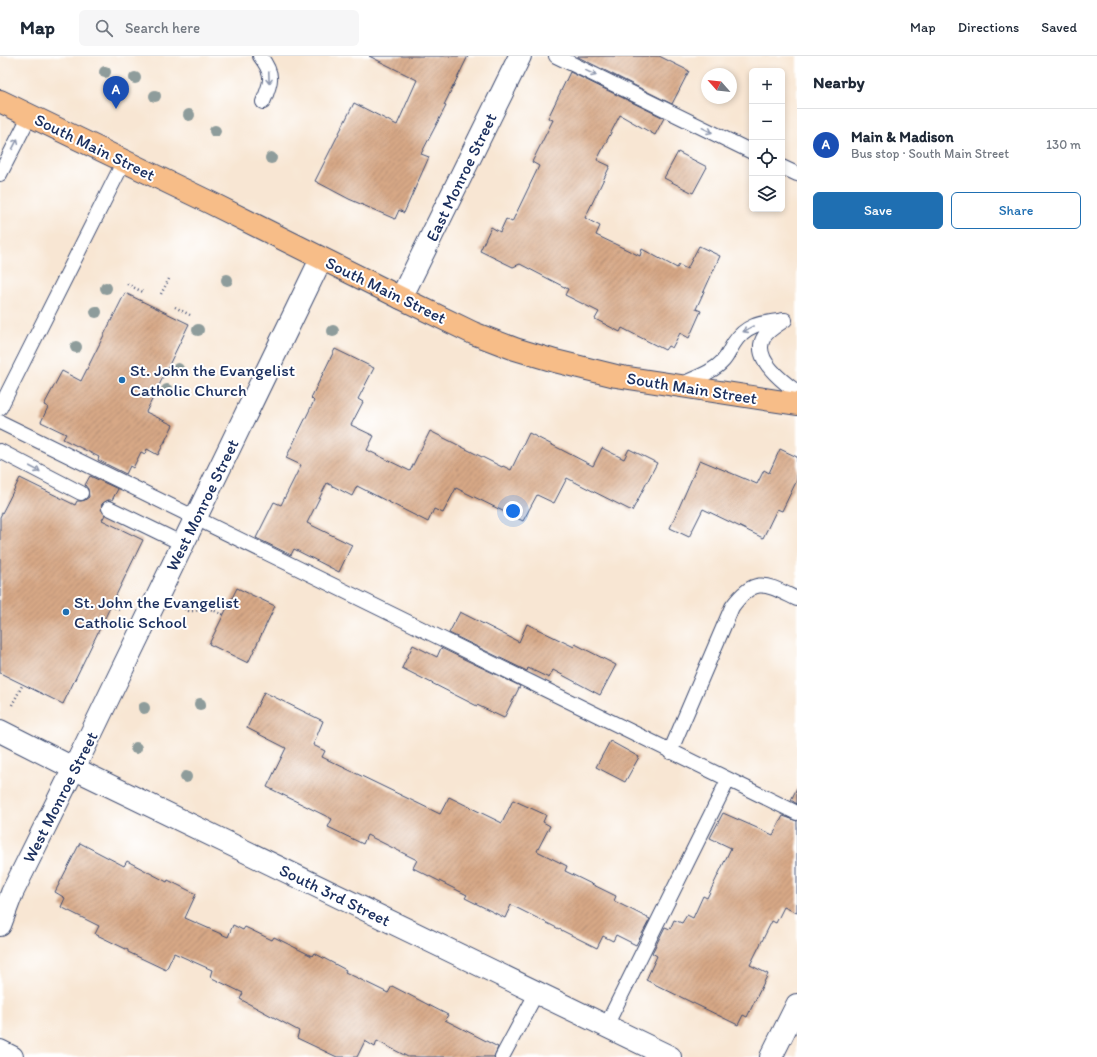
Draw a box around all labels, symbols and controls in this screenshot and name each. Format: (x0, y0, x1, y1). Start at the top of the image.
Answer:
search box (79, 10, 359, 46)
text: Map (20, 16, 55, 39)
icon: search (93, 17, 115, 39)
text: Search here (125, 19, 200, 37)
text: Map (910, 19, 936, 36)
text: Directions (958, 19, 1019, 36)
text: Saved (1041, 19, 1077, 36)
north arrow (701, 68, 737, 104)
map controls (749, 68, 785, 212)
button: + (749, 68, 785, 104)
one-way arrow (584, 70, 596, 77)
one-way arrow (266, 71, 273, 84)
text: Nearby (813, 72, 865, 92)
pin: A (103, 76, 129, 109)
button: − (749, 104, 785, 140)
street label: South Main Street (31, 109, 159, 185)
street label: East Monroe Street (421, 110, 501, 244)
one-way arrow (701, 127, 713, 134)
text: Main & Madison (851, 128, 954, 146)
text: A (822, 137, 830, 152)
text: 130 m (1046, 137, 1081, 152)
one-way arrow (12, 138, 19, 150)
button: locate (749, 140, 785, 176)
text: Bus stop · South Main Street (851, 146, 1009, 161)
button: layers (749, 176, 785, 212)
button: Save (813, 192, 943, 229)
button: Share (951, 192, 1081, 229)
street label: South Main Street (322, 252, 450, 328)
one-way arrow (742, 326, 754, 334)
place label: St. John the Evangelist Catholic Church (130, 360, 296, 400)
street label: South Main Street (625, 368, 759, 408)
marker: St. John the Evangelist Catholic Church (117, 375, 127, 385)
street label: West Monroe Street (161, 436, 243, 574)
one-way arrow (28, 466, 40, 473)
your location (503, 501, 523, 521)
place label: St. John the Evangelist Catholic School (74, 592, 240, 632)
marker: St. John the Evangelist Catholic School (61, 607, 71, 617)
street label: West Monroe Street (18, 728, 102, 866)
street label: South 3rd Street (276, 860, 394, 930)

